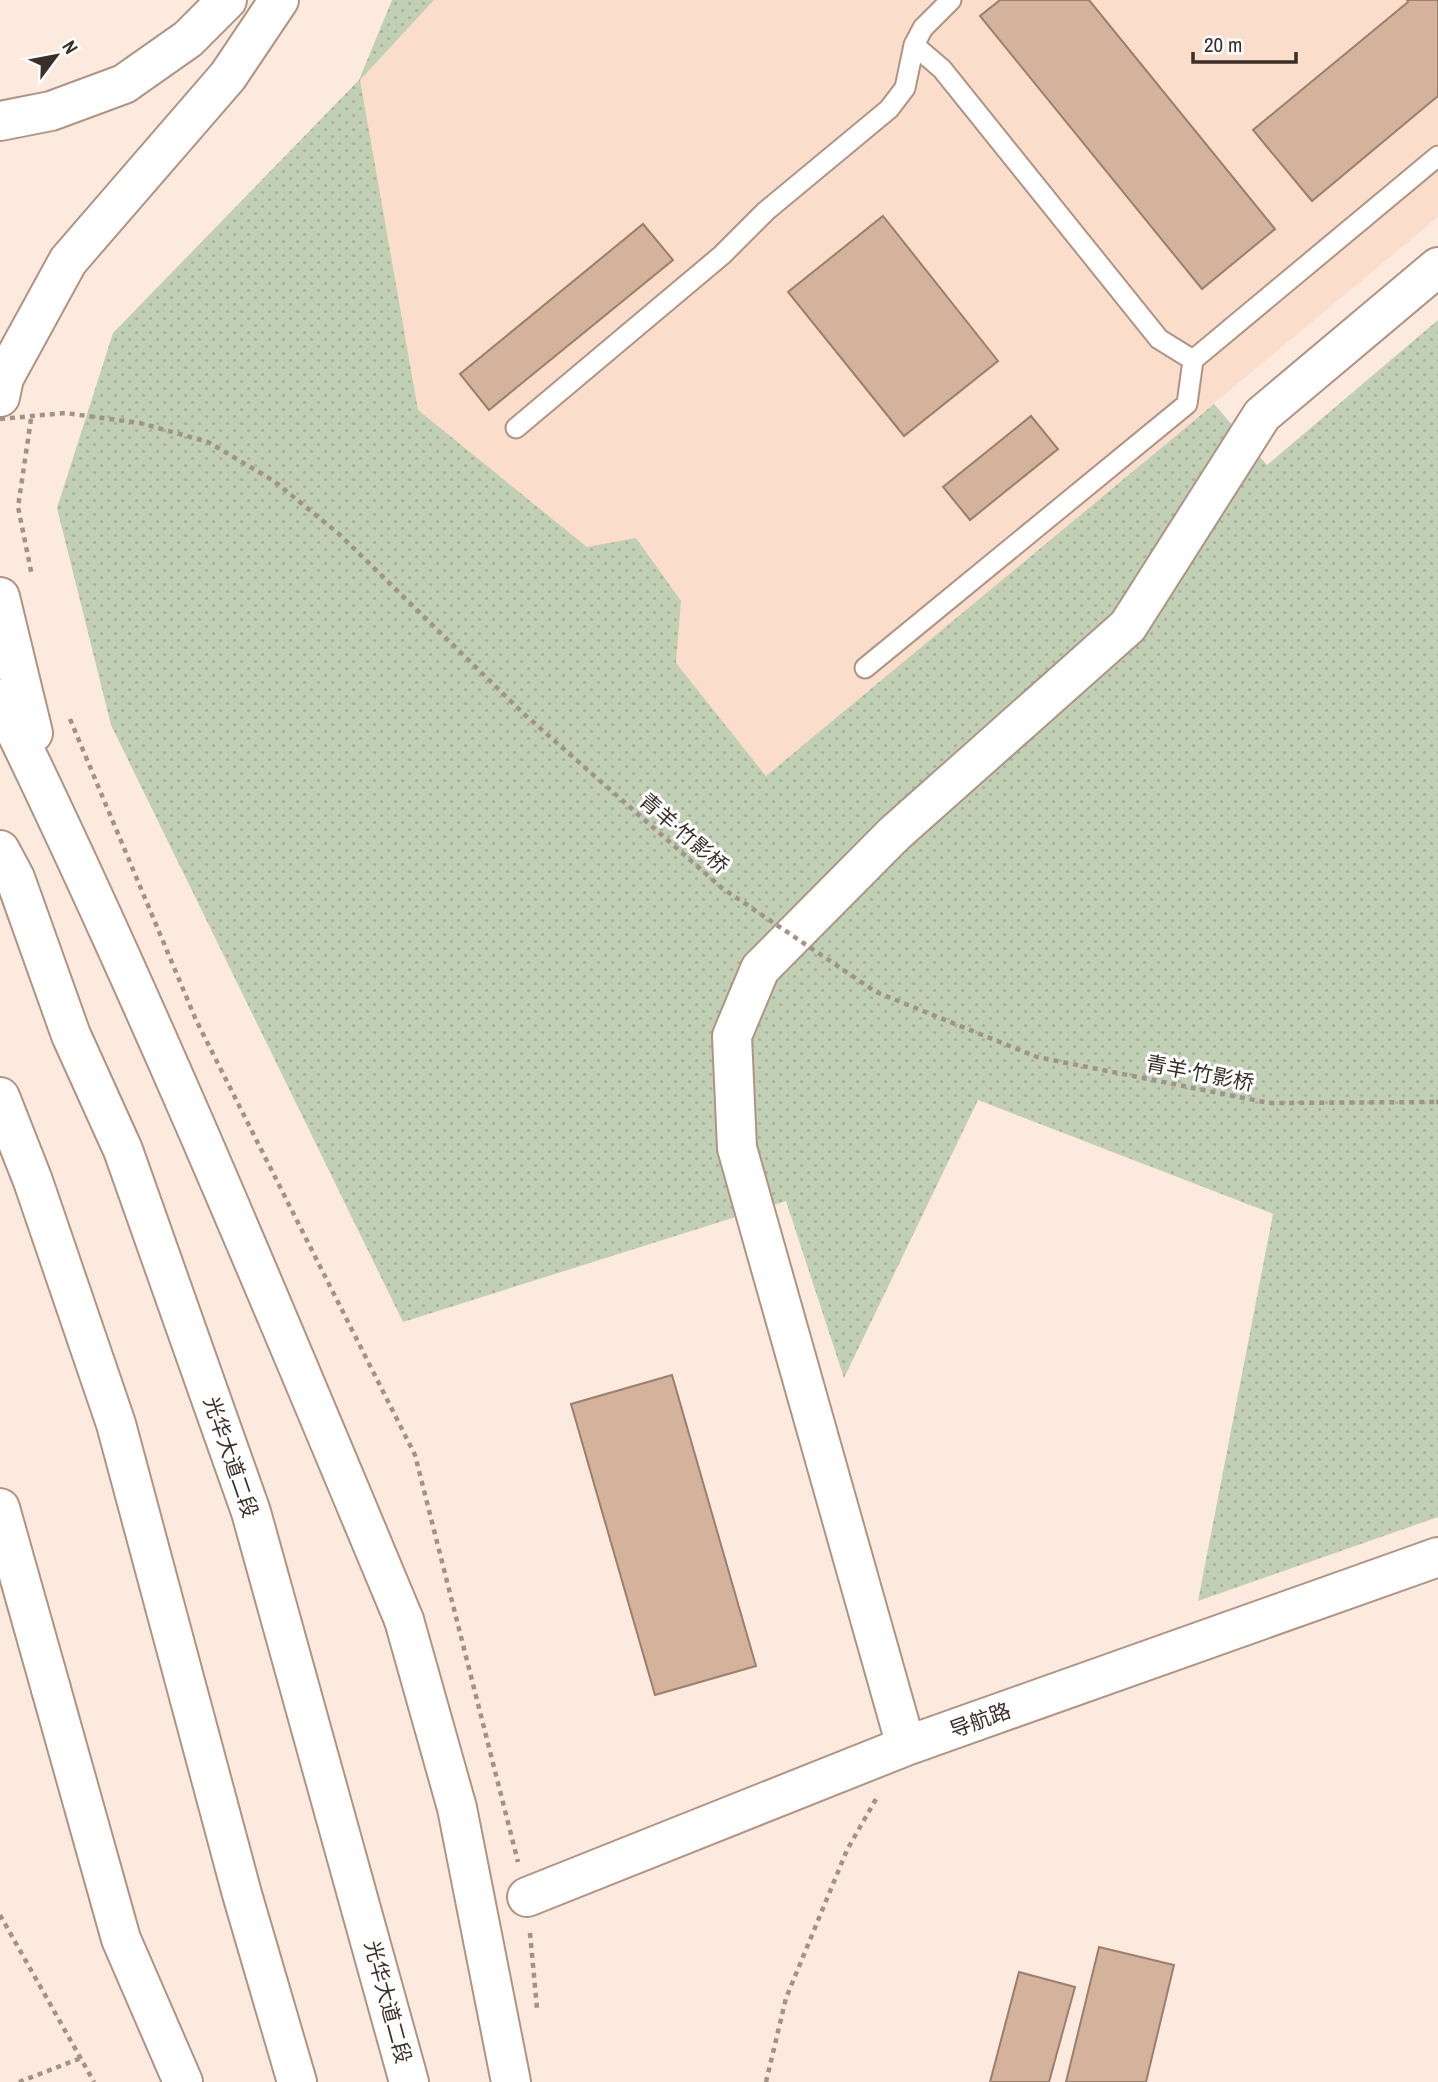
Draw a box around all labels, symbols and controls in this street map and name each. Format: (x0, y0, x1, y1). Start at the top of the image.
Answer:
north arrow (21, 21, 91, 91)
scale bar (1193, 21, 1296, 65)
text: 20 m (1204, 30, 1242, 59)
text: N (56, 35, 84, 59)
street label: 青羊·竹影桥 (633, 786, 735, 880)
street label: 青羊·竹影桥 (1143, 1048, 1257, 1098)
street label: 光华大道二段 (197, 1393, 265, 1521)
street label: 导航路 (945, 1696, 1015, 1744)
street label: 光华大道二段 (358, 1937, 418, 2067)

